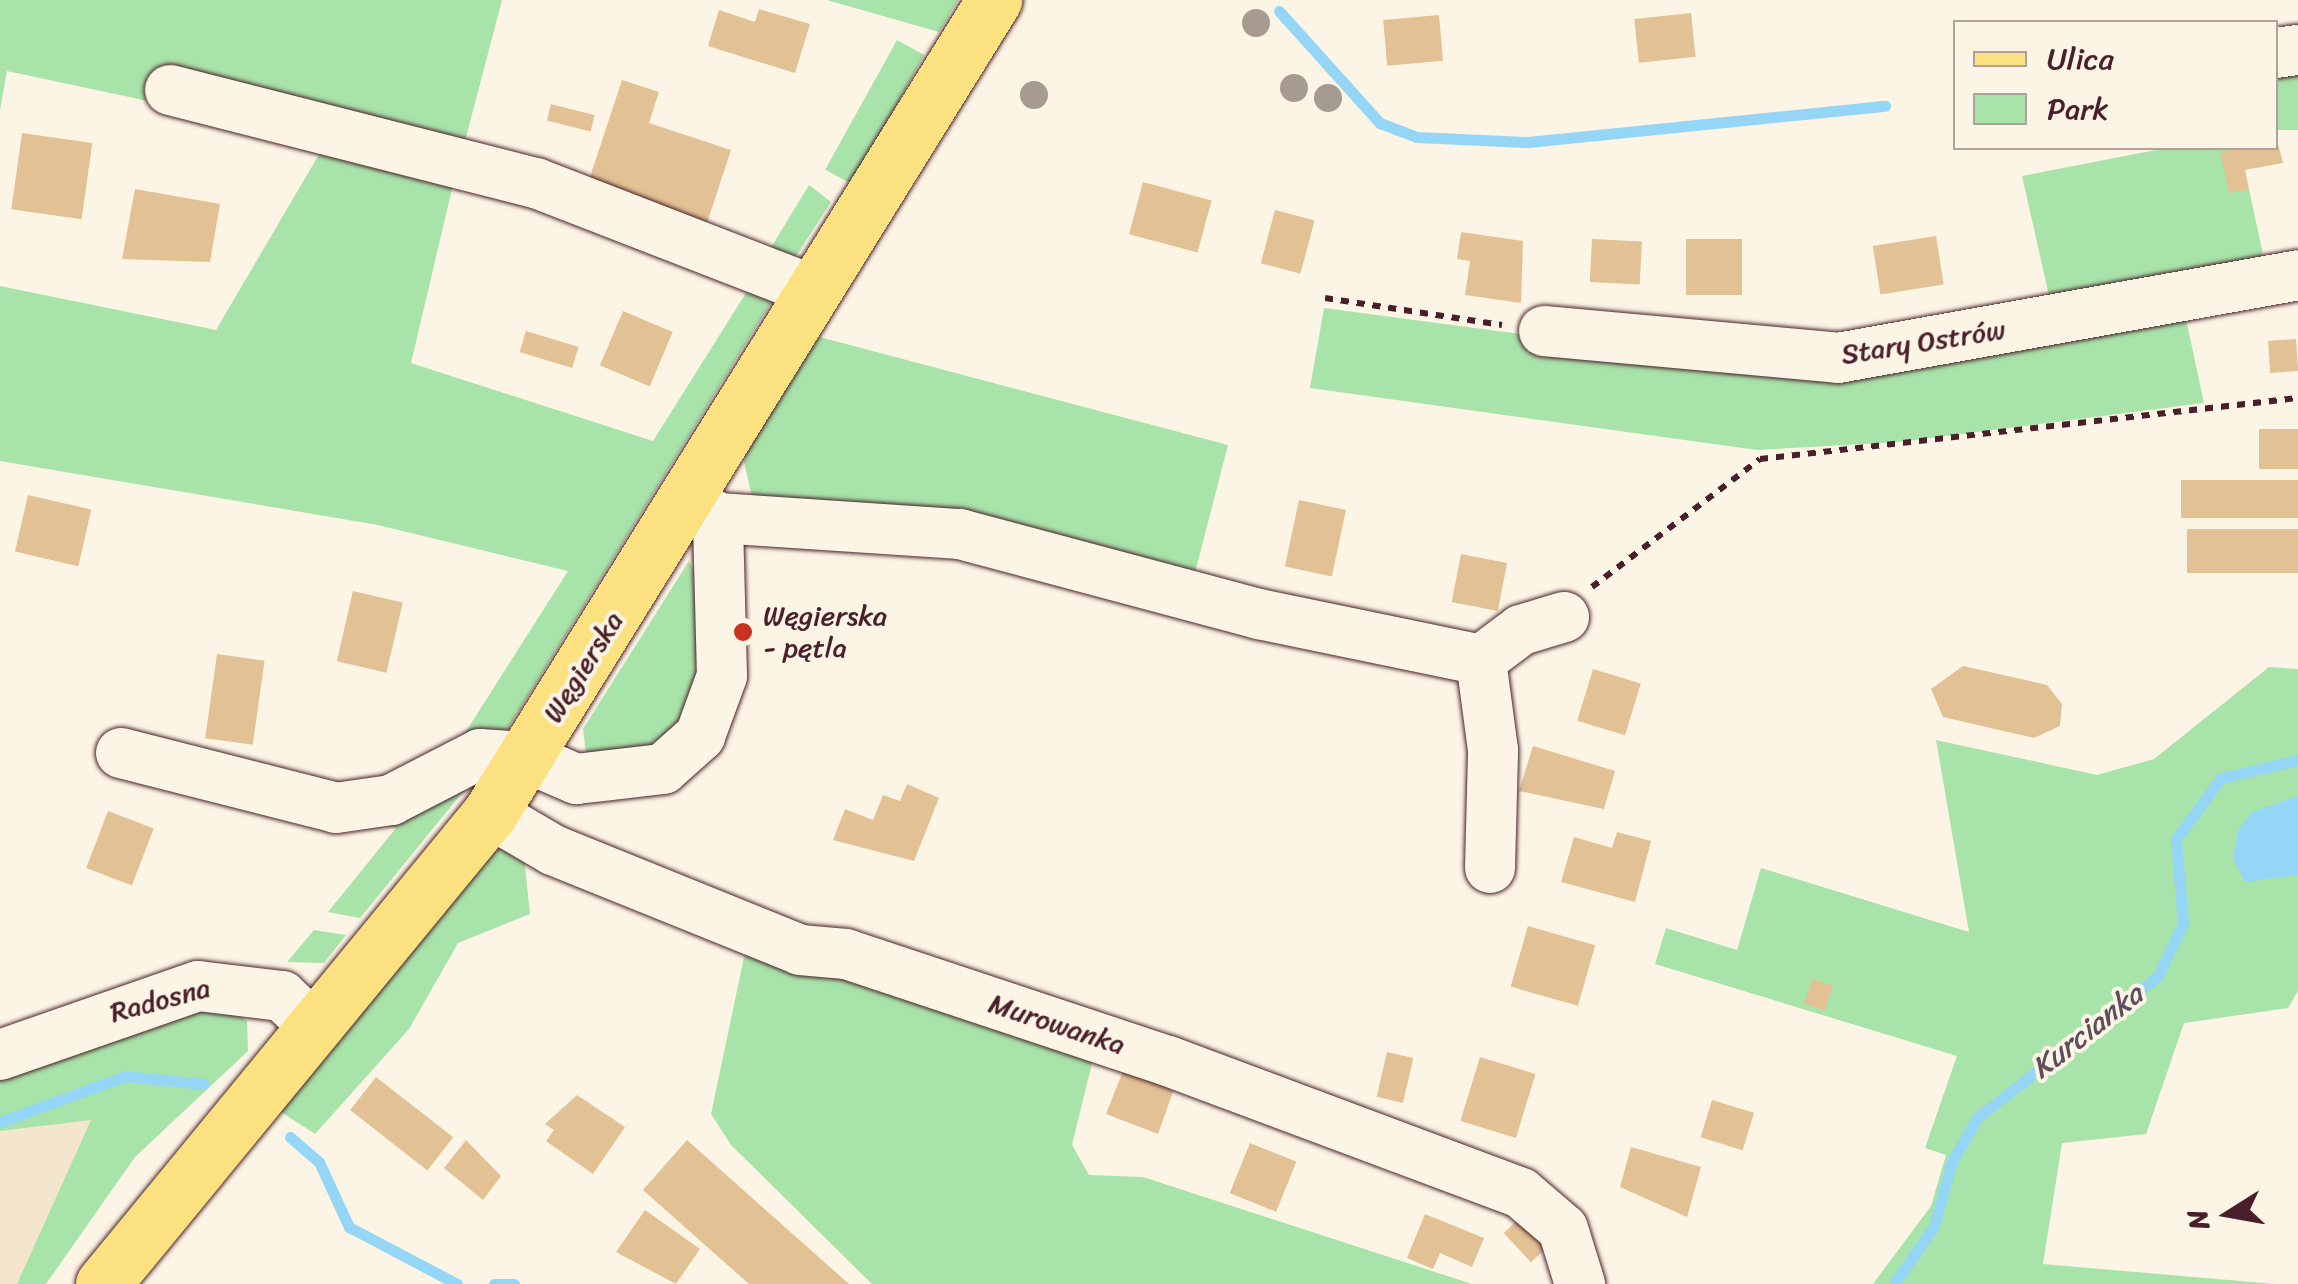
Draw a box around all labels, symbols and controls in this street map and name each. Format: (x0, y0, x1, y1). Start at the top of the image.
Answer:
legend (1953, 20, 2278, 150)
text: Ulica (2047, 32, 2114, 86)
text: Park (2047, 82, 2109, 136)
street label: Stary Ostrów (1839, 312, 2007, 372)
place label: Węgierska - pętla (763, 599, 887, 665)
street label: Węgierska (536, 605, 630, 729)
marker: Węgierska - pętla (732, 621, 754, 643)
street label: Radosna (106, 971, 214, 1029)
water label: Kurcianka (2024, 976, 2150, 1086)
street label: Murowanka (985, 986, 1129, 1062)
north arrow (2178, 1164, 2278, 1264)
text: N (2172, 1206, 2224, 1234)

